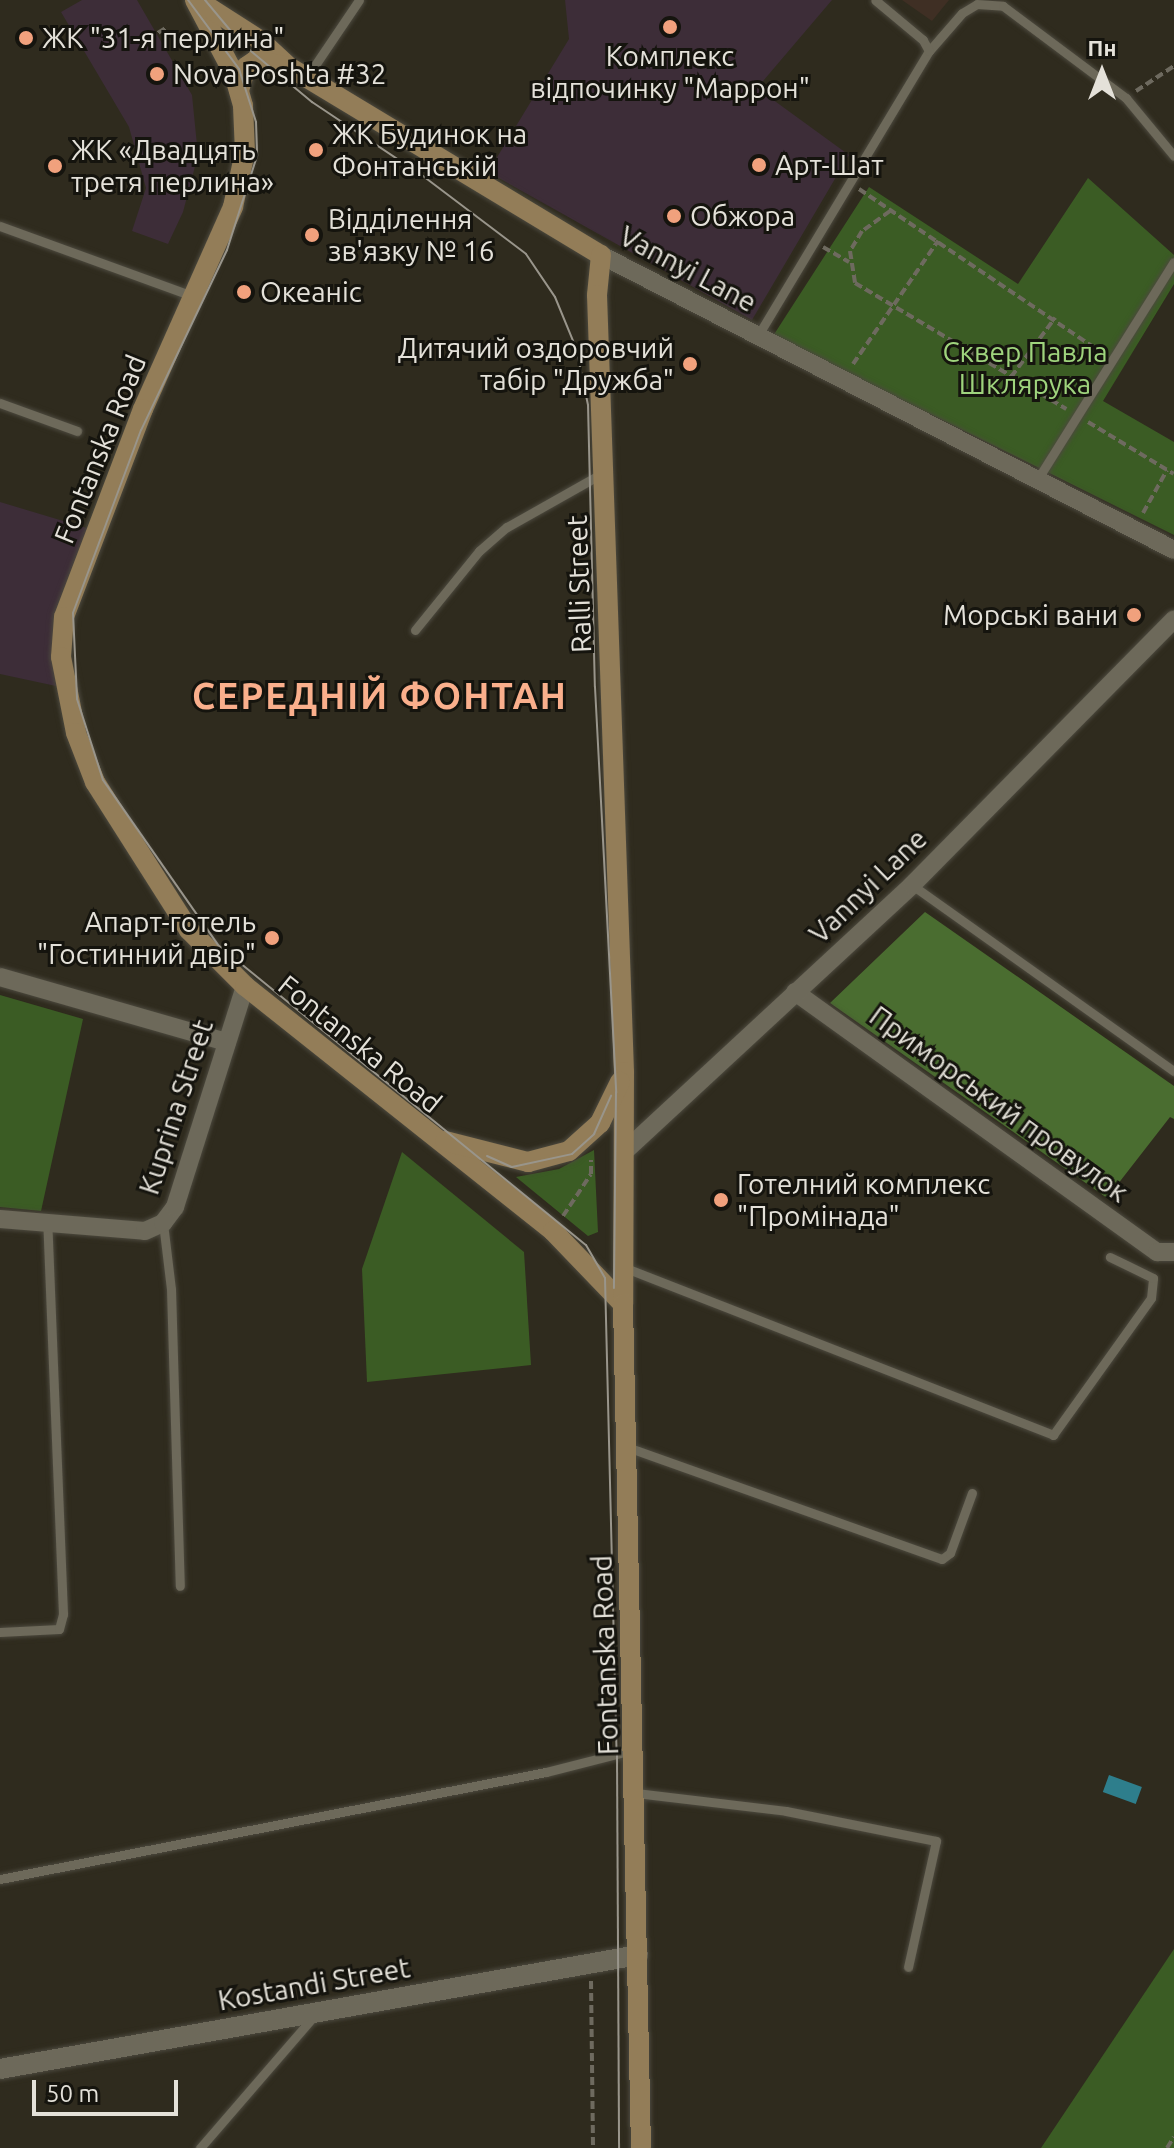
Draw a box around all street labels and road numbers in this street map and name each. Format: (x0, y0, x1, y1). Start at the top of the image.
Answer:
street label: Vannyi Lane (614, 219, 762, 319)
street label: Fontanska Road (47, 350, 153, 548)
street label: Ralli Street (560, 515, 598, 653)
street label: Vannyi Lane (802, 822, 934, 950)
street label: Fontanska Road (272, 968, 448, 1120)
street label: Приморський провулок (863, 999, 1135, 1209)
street label: Kuprina Street (132, 1015, 220, 1199)
street label: Fontanska Road (585, 1554, 625, 1756)
street label: Kostandi Street (215, 1951, 413, 2017)

